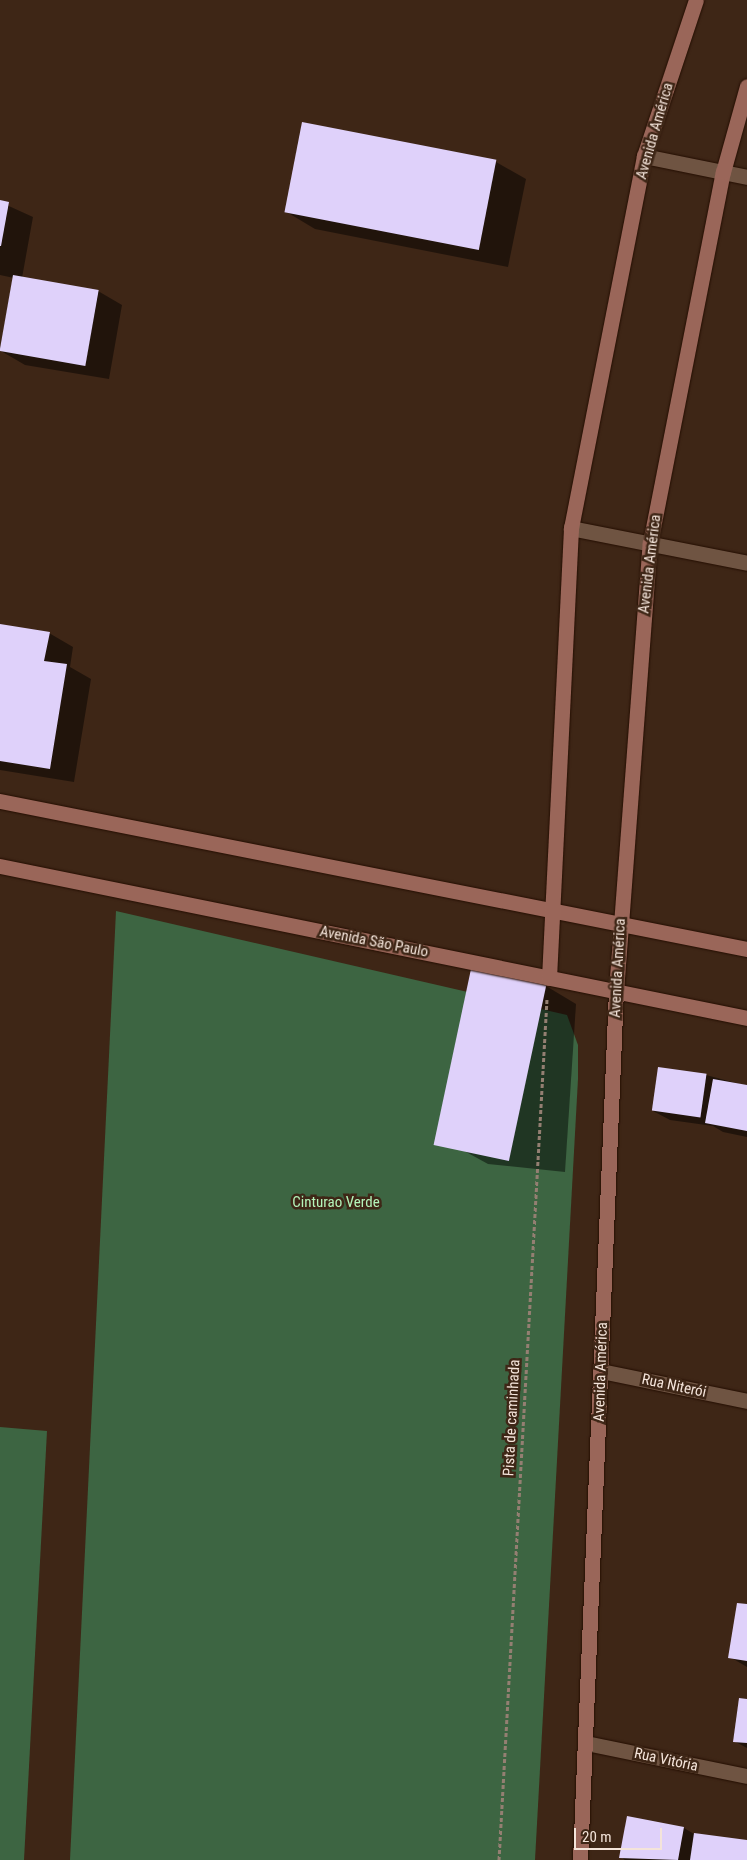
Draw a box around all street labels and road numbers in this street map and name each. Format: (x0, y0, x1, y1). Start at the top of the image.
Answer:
street label: Avenida América (633, 81, 677, 181)
street label: Avenida América (635, 514, 665, 614)
street label: Avenida América (606, 918, 630, 1018)
street label: Avenida São Paulo (318, 923, 430, 961)
street label: Avenida América (590, 1322, 612, 1422)
street label: Pista de caminhada (500, 1359, 524, 1477)
street label: Rua Niterói (640, 1370, 708, 1402)
street label: Rua Vitória (632, 1744, 700, 1776)

